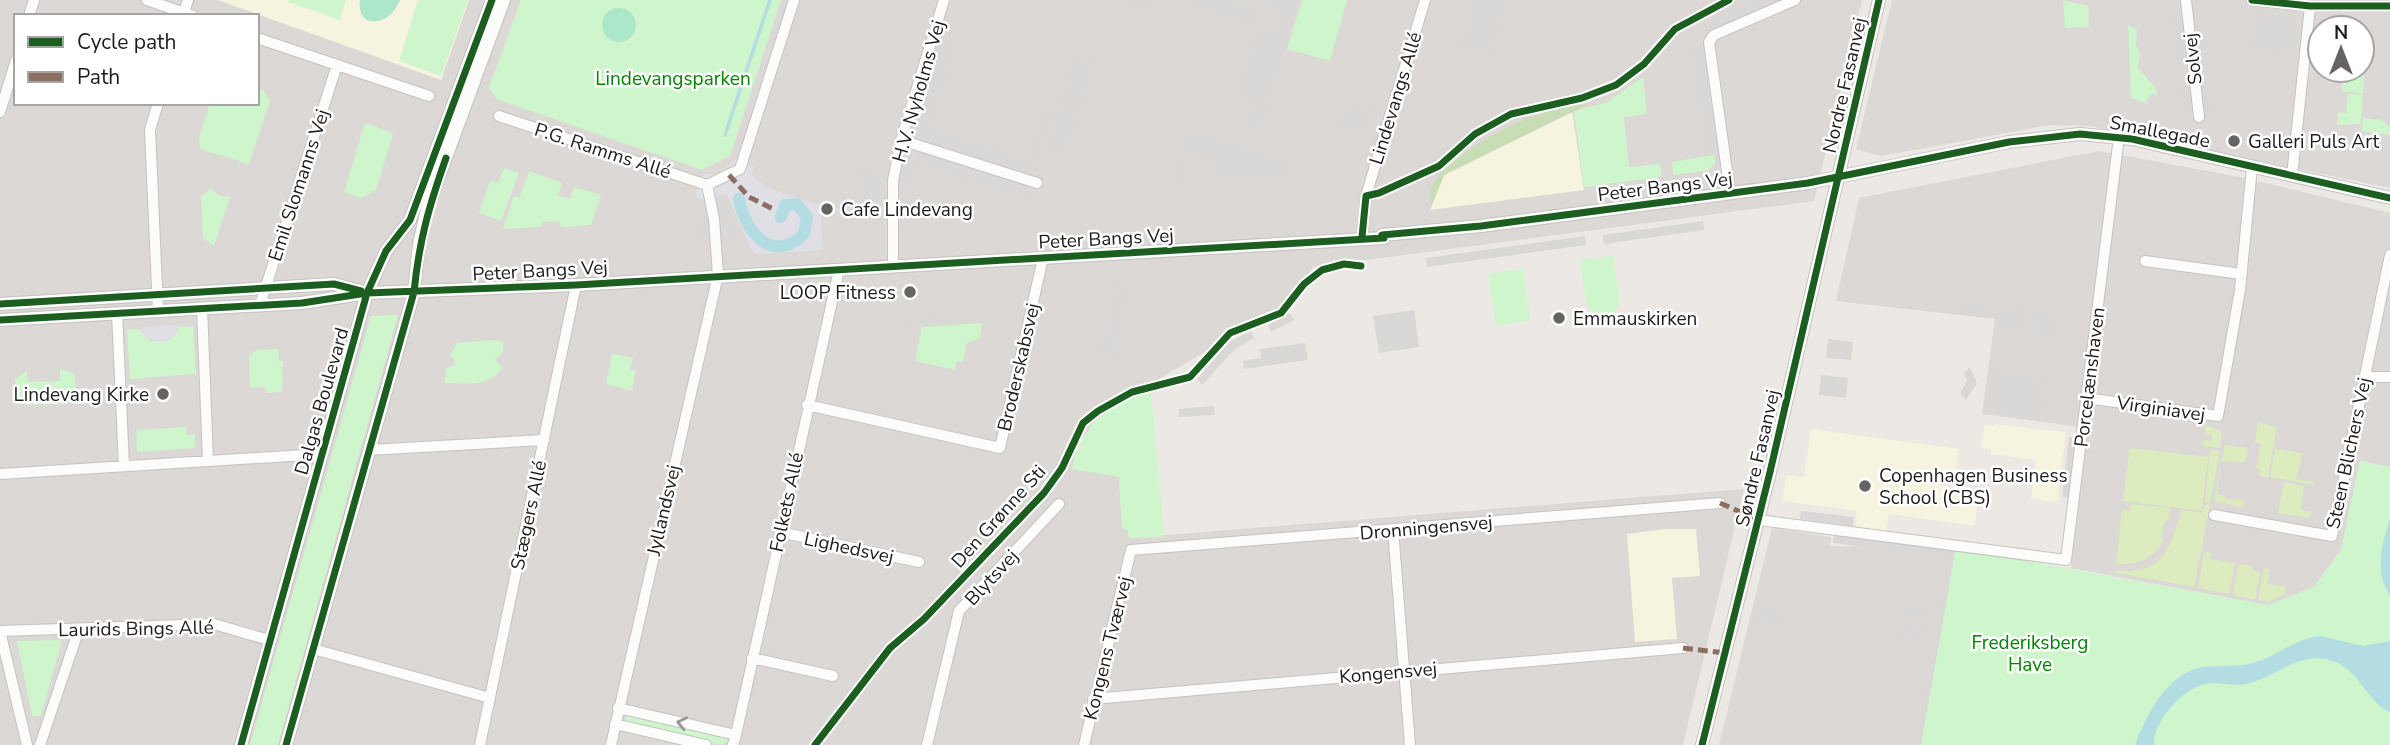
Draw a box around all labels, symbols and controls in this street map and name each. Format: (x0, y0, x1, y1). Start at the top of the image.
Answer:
legend (14, 14, 259, 105)
north arrow (2306, 14, 2376, 84)
street label: Nordre Fasanvej (1817, 15, 1873, 156)
street label: H.V. Nyholms Vej (886, 17, 952, 165)
text: N (2334, 20, 2348, 46)
text: Cycle path (77, 28, 176, 56)
street label: Lindevangs Allé (1363, 29, 1428, 168)
street label: Solvej (2177, 32, 2209, 86)
text: Path (77, 63, 120, 91)
park label: Lindevangsparken (595, 66, 751, 92)
street label: Emil Slomanns Vej (262, 106, 336, 265)
street label: Smallegade (2107, 110, 2212, 154)
street label: P.G. Ramms Allé (531, 117, 674, 185)
place label: Galleri Puls Art (2248, 129, 2379, 155)
marker: Galleri Puls Art (2226, 133, 2242, 149)
street label: Peter Bangs Vej (1596, 166, 1734, 208)
place label: Cafe Lindevang (841, 197, 973, 223)
marker: Cafe Lindevang (819, 201, 835, 217)
street label: Peter Bangs Vej (1038, 222, 1174, 256)
street label: Peter Bangs Vej (472, 254, 608, 288)
place label: LOOP Fitness (780, 280, 896, 306)
marker: LOOP Fitness (902, 284, 918, 300)
street label: Broderskabsvej (992, 301, 1046, 434)
place label: Emmauskirken (1573, 306, 1697, 332)
street label: Porcelænshaven (2069, 306, 2111, 449)
marker: Emmauskirken (1551, 310, 1567, 326)
street label: Dalgas Boulevard (289, 325, 355, 478)
street label: Steen Blichers Vej (2320, 375, 2378, 531)
place label: Lindevang Kirke (13, 382, 149, 408)
marker: Lindevang Kirke (155, 386, 171, 402)
street label: Søndre Fasanvej (1730, 387, 1786, 529)
street label: Virginiavej (2114, 390, 2207, 428)
street label: Folkets Allé (764, 450, 810, 554)
street label: Stægers Allé (505, 458, 553, 573)
street label: Den Grønne Sti (946, 460, 1052, 574)
street label: Jyllandsvej (641, 462, 687, 559)
place label: Copenhagen Business School (CBS) (1879, 463, 2068, 511)
marker: Copenhagen Business School (CBS) (1857, 478, 1873, 494)
street label: Dronningensvej (1359, 509, 1494, 547)
street label: Lighedsvej (802, 526, 896, 570)
street label: Blytsvej (959, 544, 1024, 611)
street label: Kongens Tværvej (1078, 574, 1138, 723)
street label: Laurids Bings Allé (58, 615, 214, 643)
park label: Frederiksberg Have (1972, 630, 2088, 678)
street label: Kongensvej (1338, 656, 1438, 690)
one-way arrow (676, 716, 688, 731)

